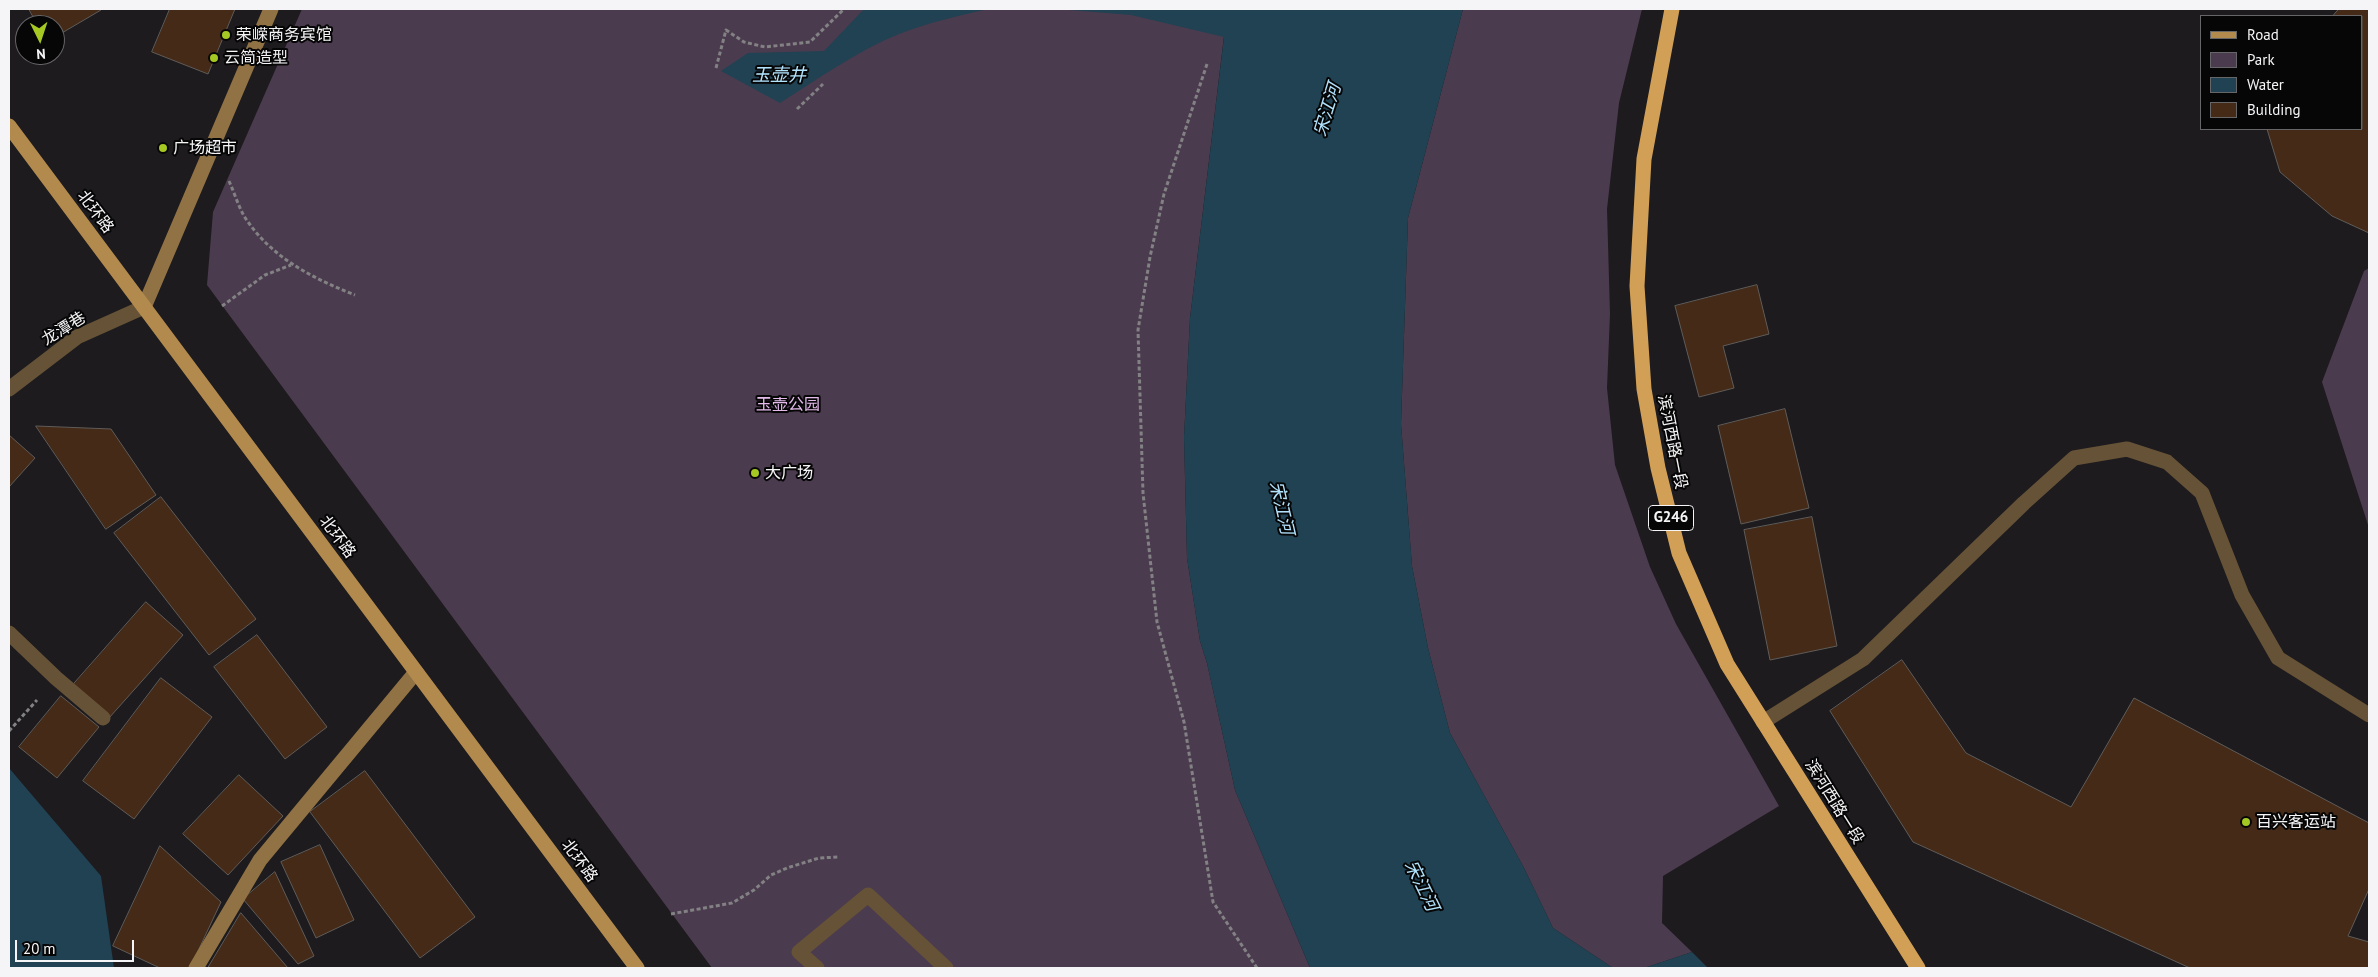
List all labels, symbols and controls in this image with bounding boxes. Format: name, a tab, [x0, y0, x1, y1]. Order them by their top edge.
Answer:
north arrow	[15, 15, 65, 65]
legend	[2200, 15, 2363, 130]
place label: 荣嵘商务宾馆	[236, 25, 332, 45]
text: Road	[2247, 25, 2279, 44]
marker: 荣嵘商务宾馆	[220, 29, 232, 41]
text: N	[36, 45, 46, 63]
place label: 云简造型	[224, 48, 288, 68]
text: Park	[2247, 50, 2275, 69]
marker: 云简造型	[208, 52, 220, 64]
water label: 玉壶井	[752, 65, 806, 87]
text: Water	[2247, 75, 2284, 94]
water label: 宋江河	[1310, 81, 1346, 139]
text: Building	[2247, 100, 2301, 119]
place label: 广场超市	[173, 138, 237, 158]
marker: 广场超市	[157, 142, 169, 154]
street label: 北环路	[73, 187, 117, 237]
street label: 龙潭巷	[39, 308, 89, 350]
street label: 滨河西路一段	[1653, 393, 1691, 491]
park label: 玉壶公园	[756, 395, 820, 415]
place label: 大广场	[765, 463, 813, 483]
marker: 大广场	[749, 467, 761, 479]
water label: 宋江河	[1264, 479, 1298, 537]
road number: G246	[1648, 506, 1694, 530]
street label: 北环路	[315, 512, 359, 562]
street label: 滨河西路一段	[1800, 756, 1868, 848]
place label: 百兴客运站	[2256, 812, 2336, 832]
marker: 百兴客运站	[2240, 816, 2252, 828]
street label: 北环路	[557, 836, 601, 886]
water label: 宋江河	[1399, 857, 1443, 915]
scale bar	[18, 930, 136, 962]
text: 20 m	[23, 939, 56, 958]

